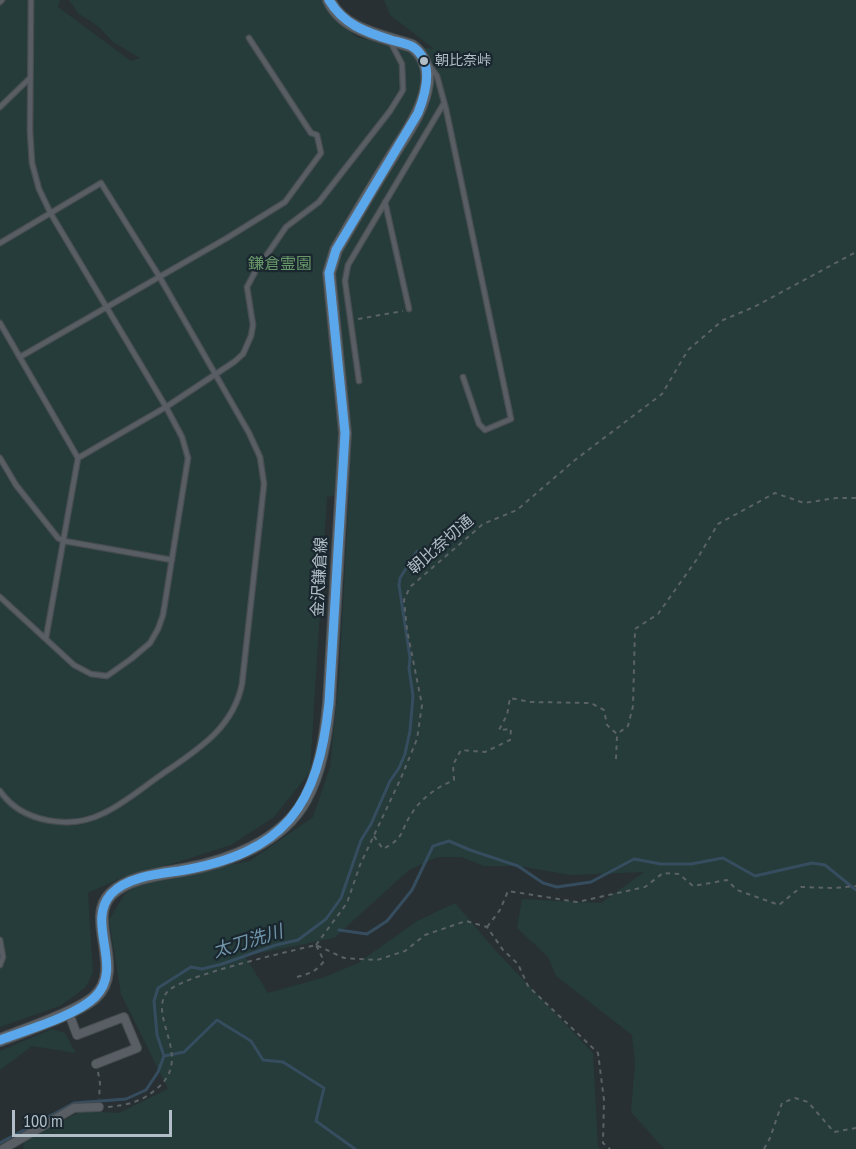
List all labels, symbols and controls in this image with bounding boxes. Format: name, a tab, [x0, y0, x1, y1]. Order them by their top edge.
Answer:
place label: 朝比奈峠	[435, 53, 491, 69]
marker: 朝比奈峠	[418, 55, 430, 67]
park label: 鎌倉霊園	[248, 254, 312, 274]
street label: 朝比奈切通	[405, 512, 477, 578]
street label: 金沢鎌倉線	[308, 537, 332, 617]
water label: 太刀洗川	[210, 921, 286, 963]
scale bar	[15, 1098, 176, 1136]
text: 100 m	[23, 1109, 63, 1132]

